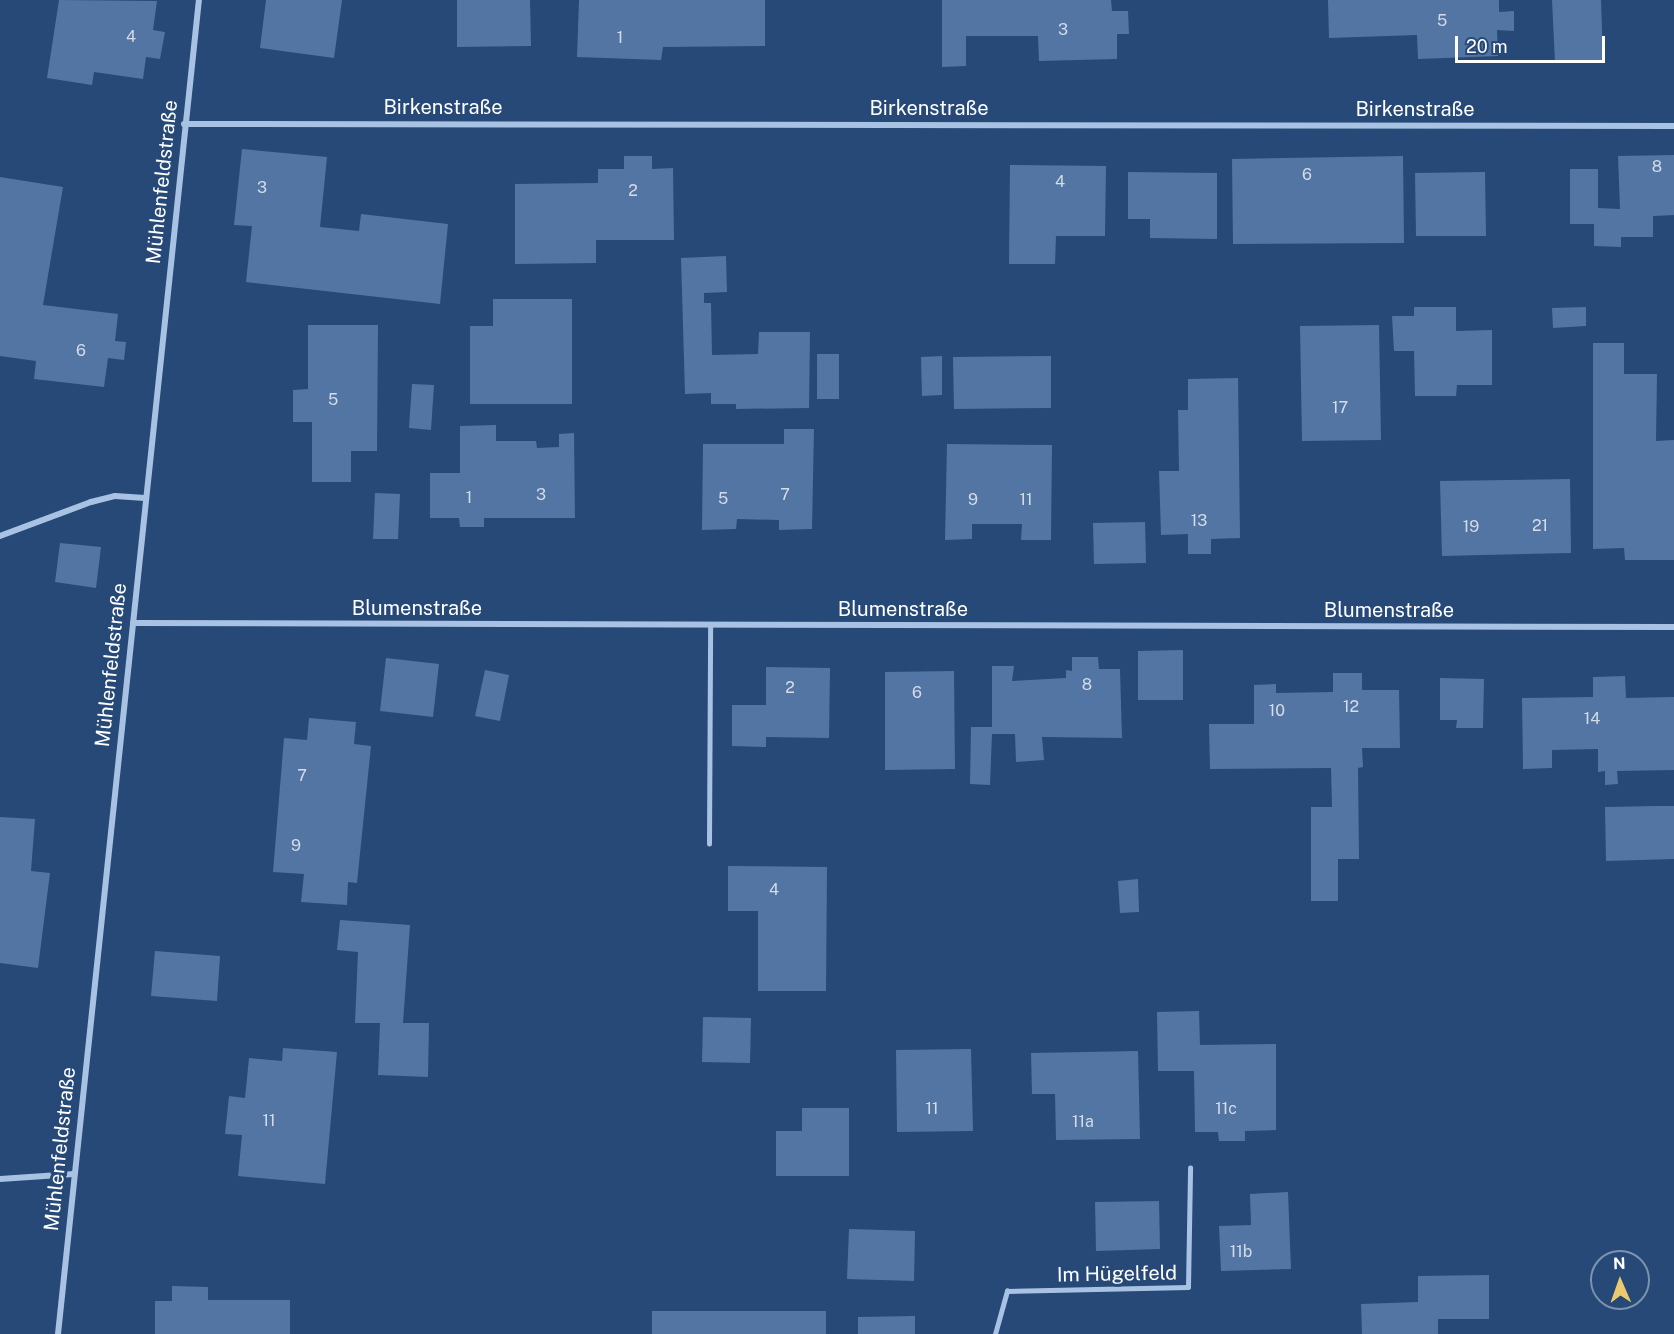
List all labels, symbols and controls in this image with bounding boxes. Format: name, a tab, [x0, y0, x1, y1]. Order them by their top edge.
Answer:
house number: 5	[1437, 11, 1447, 31]
house number: 3	[1058, 20, 1068, 40]
scale bar	[1458, 24, 1608, 62]
house number: 4	[126, 27, 136, 47]
house number: 1	[617, 28, 623, 48]
text: 20 m	[1466, 36, 1508, 57]
street label: Birkenstraße	[383, 95, 503, 119]
street label: Birkenstraße	[869, 96, 989, 120]
street label: Birkenstraße	[1355, 97, 1475, 121]
street label: Mühlenfeldstraße	[141, 99, 183, 265]
house number: 8	[1652, 157, 1662, 177]
house number: 6	[1302, 165, 1312, 185]
house number: 4	[1055, 172, 1065, 192]
house number: 3	[257, 178, 267, 198]
house number: 2	[628, 181, 638, 201]
house number: 6	[76, 341, 86, 361]
house number: 5	[328, 390, 338, 410]
house number: 17	[1332, 398, 1348, 418]
house number: 3	[536, 485, 546, 505]
house number: 7	[780, 485, 790, 505]
house number: 1	[466, 488, 472, 508]
house number: 5	[718, 489, 728, 509]
house number: 9	[968, 490, 978, 510]
house number: 11	[1019, 490, 1033, 510]
house number: 13	[1191, 511, 1207, 531]
house number: 21	[1532, 516, 1548, 536]
house number: 19	[1463, 517, 1479, 537]
street label: Mühlenfeldstraße	[90, 582, 132, 748]
street label: Blumenstraße	[352, 596, 482, 620]
street label: Blumenstraße	[838, 597, 968, 621]
street label: Blumenstraße	[1324, 598, 1454, 622]
house number: 8	[1082, 675, 1092, 695]
house number: 2	[785, 678, 795, 698]
house number: 6	[912, 683, 922, 703]
house number: 12	[1343, 697, 1359, 717]
house number: 10	[1269, 701, 1285, 721]
house number: 14	[1584, 709, 1600, 729]
house number: 7	[297, 766, 307, 786]
house number: 9	[291, 836, 301, 856]
house number: 4	[769, 880, 779, 900]
street label: Mühlenfeldstraße	[39, 1066, 81, 1232]
house number: 11	[925, 1099, 939, 1119]
house number: 11c	[1215, 1099, 1237, 1119]
house number: 11	[262, 1111, 276, 1131]
house number: 11a	[1072, 1112, 1094, 1132]
house number: 11b	[1230, 1242, 1252, 1262]
north arrow	[1590, 1250, 1650, 1310]
text: N	[1613, 1254, 1626, 1273]
street label: Im Hügelfeld	[1057, 1261, 1177, 1287]

